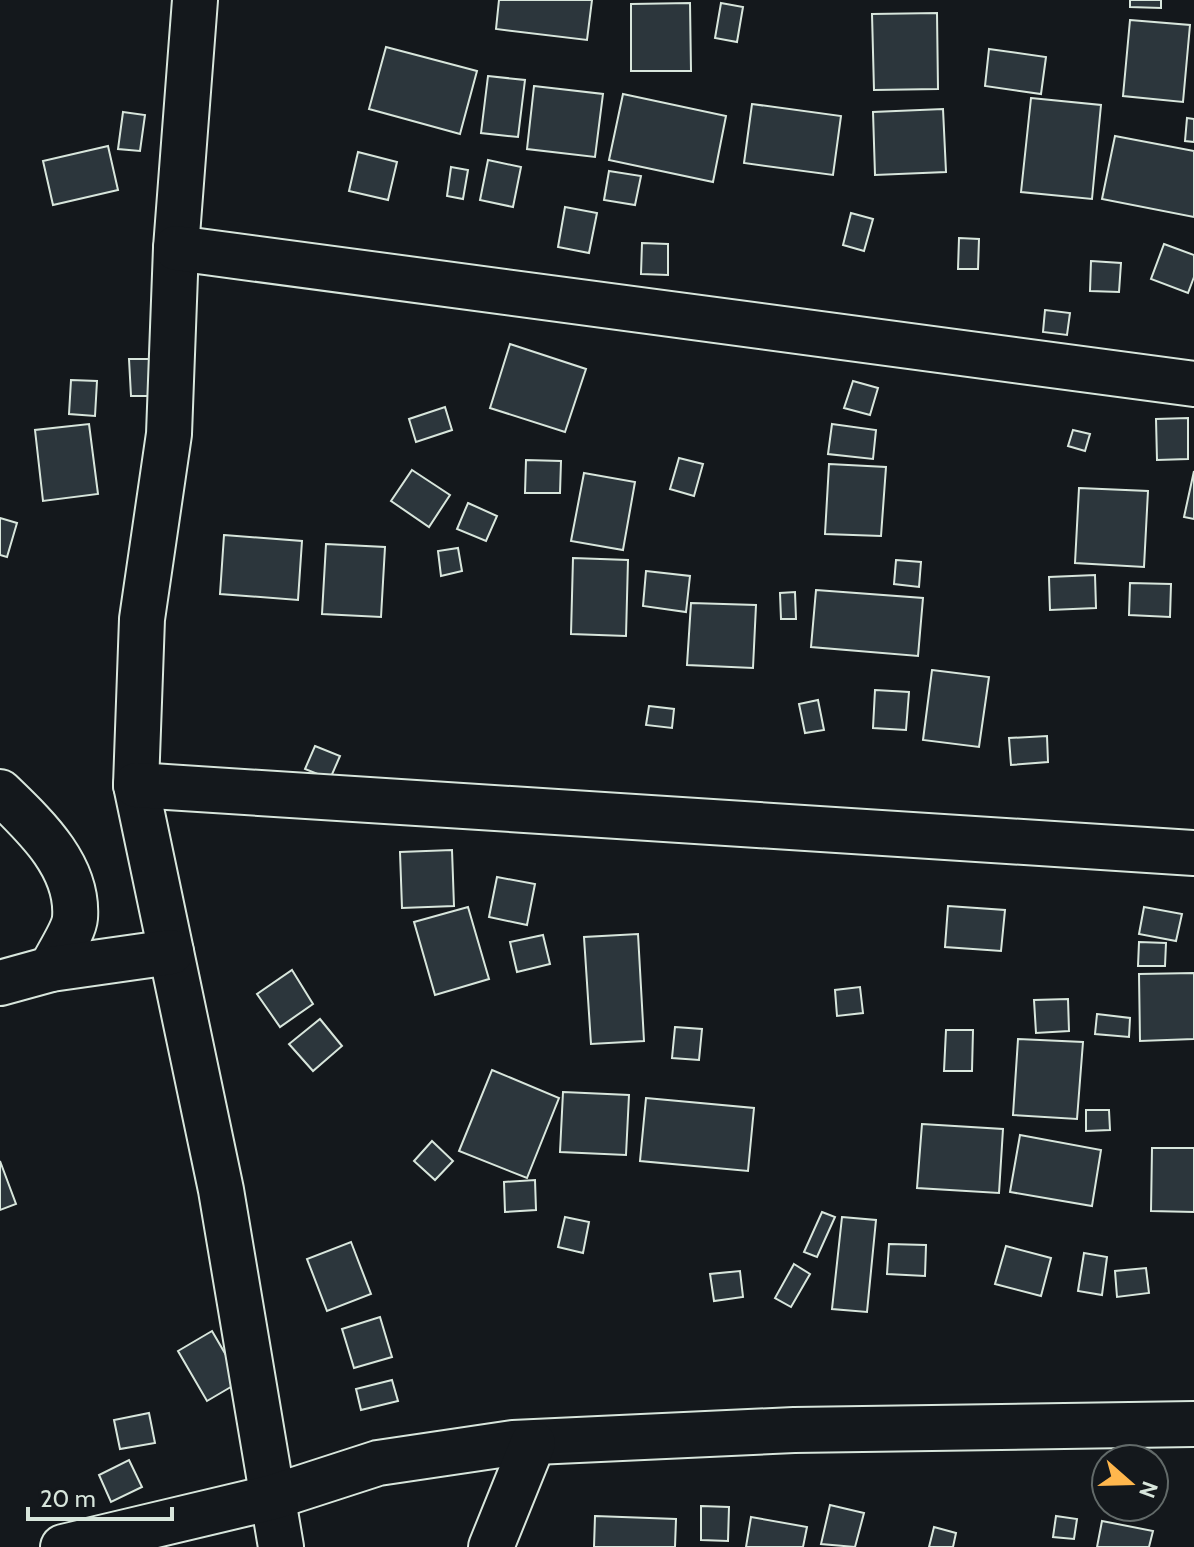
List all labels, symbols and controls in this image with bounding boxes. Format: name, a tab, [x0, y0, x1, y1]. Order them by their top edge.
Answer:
north arrow	[1090, 1443, 1170, 1523]
scale bar	[28, 1471, 172, 1521]
text: N	[1133, 1478, 1164, 1502]
text: 20 m	[40, 1484, 96, 1513]

